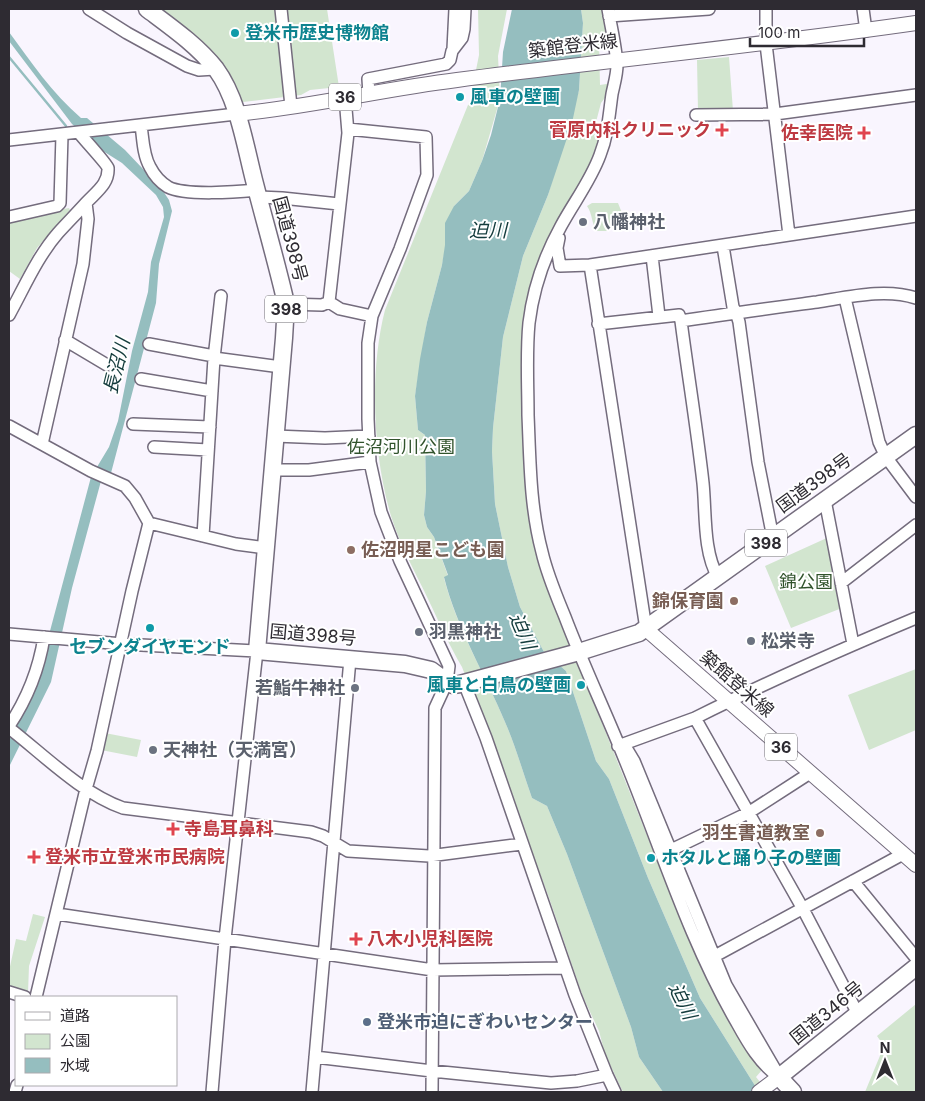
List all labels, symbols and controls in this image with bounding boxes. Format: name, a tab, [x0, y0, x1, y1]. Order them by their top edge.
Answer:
scale bar	[750, 15, 864, 47]
place label: 登米市歴史博物館	[245, 22, 389, 43]
text: 100 m	[758, 23, 800, 42]
marker: 登米市歴史博物館	[229, 27, 241, 39]
street label: 築館登米線	[527, 30, 619, 61]
road number: 36	[329, 84, 361, 110]
place label: 風車の壁画	[470, 86, 560, 107]
marker: 風車の壁画	[454, 91, 466, 103]
place label: 菅原内科クリニック	[549, 119, 711, 140]
place label: 佐幸医院	[781, 122, 853, 143]
marker: 菅原内科クリニック	[715, 123, 729, 137]
marker: 佐幸医院	[857, 126, 871, 140]
street label: 国道398号	[269, 194, 312, 284]
place label: 八幡神社	[593, 211, 665, 232]
marker: 八幡神社	[577, 216, 589, 228]
water label: 迫川	[469, 219, 509, 242]
road number: 398	[265, 296, 307, 322]
water label: 長沼川	[98, 334, 135, 397]
park label: 佐沼河川公園	[347, 436, 455, 457]
street label: 国道398号	[772, 448, 855, 517]
road number: 398	[745, 530, 787, 556]
place label: 佐沼明星こども園	[361, 539, 505, 560]
marker: 佐沼明星こども園	[345, 544, 357, 556]
park label: 錦公園	[779, 571, 833, 592]
place label: 錦保育園	[652, 590, 724, 611]
marker: 錦保育園	[728, 595, 740, 607]
water label: 迫川	[505, 609, 541, 655]
street label: 国道398号	[269, 620, 358, 649]
place label: 羽黒神社	[429, 621, 501, 642]
marker: セブンダイヤモンド	[144, 622, 156, 634]
marker: 羽黒神社	[413, 626, 425, 638]
place label: 松栄寺	[761, 630, 815, 651]
marker: 松栄寺	[745, 635, 757, 647]
place label: セブンダイヤモンド	[69, 636, 231, 657]
street label: 築館登米線	[696, 646, 778, 721]
place label: 風車と白鳥の壁画	[427, 674, 571, 695]
place label: 若鮨牛神社	[255, 677, 345, 698]
marker: 風車と白鳥の壁画	[575, 679, 587, 691]
marker: 若鮨牛神社	[349, 682, 361, 694]
road number: 36	[765, 734, 797, 760]
place label: 天神社（天満宮）	[163, 739, 307, 760]
marker: 天神社（天満宮）	[147, 744, 159, 756]
place label: 寺島耳鼻科	[184, 818, 274, 839]
marker: 寺島耳鼻科	[166, 822, 180, 836]
place label: 羽生書道教室	[702, 822, 810, 843]
marker: 羽生書道教室	[814, 827, 826, 839]
place label: 登米市立登米市民病院	[45, 846, 225, 867]
place label: ホタルと踊り子の壁画	[661, 847, 841, 868]
marker: 登米市立登米市民病院	[27, 850, 41, 864]
marker: ホタルと踊り子の壁画	[645, 852, 657, 864]
place label: 八木小児科医院	[367, 928, 493, 949]
marker: 八木小児科医院	[349, 932, 363, 946]
street label: 国道346号	[786, 977, 867, 1048]
water label: 迫川	[664, 979, 702, 1025]
legend	[15, 996, 178, 1086]
text: 道路	[60, 1006, 90, 1025]
place label: 登米市迫にぎわいセンター	[377, 1011, 593, 1032]
marker: 登米市迫にぎわいセンター	[361, 1016, 373, 1028]
text: 公園	[60, 1031, 90, 1050]
north arrow	[860, 1036, 910, 1086]
text: N	[880, 1039, 890, 1056]
text: 水域	[60, 1056, 90, 1075]

